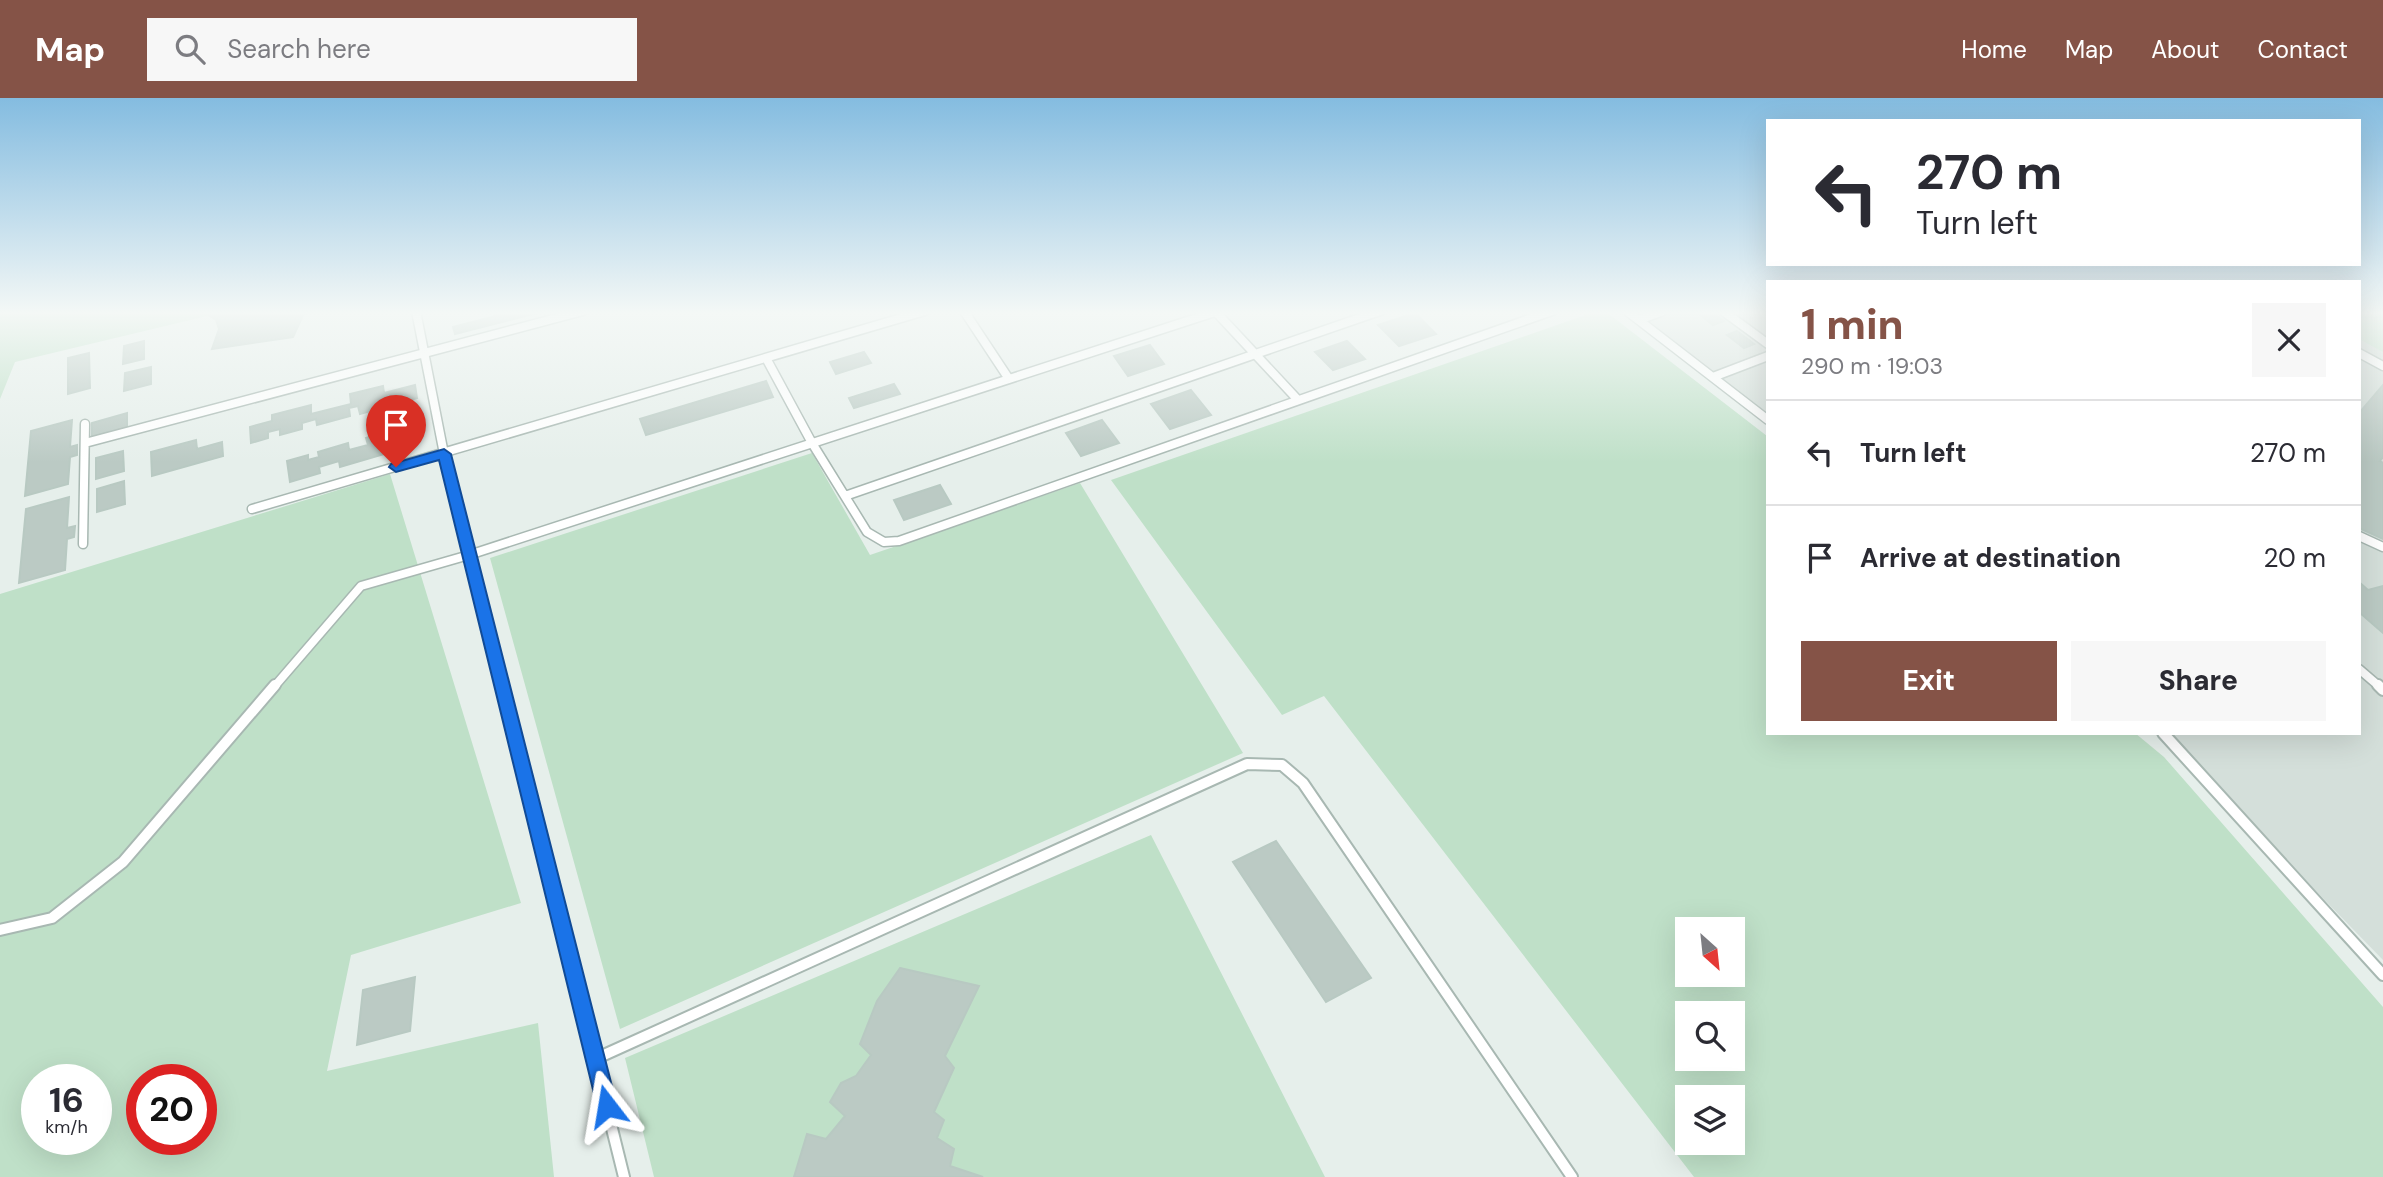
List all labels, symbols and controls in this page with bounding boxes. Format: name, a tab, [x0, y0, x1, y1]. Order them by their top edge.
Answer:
search box	[147, 18, 637, 81]
text: Map	[35, 28, 105, 71]
icon: search	[171, 30, 209, 68]
text: Search here	[227, 32, 371, 66]
text: Home	[1961, 34, 2027, 65]
text: Map	[2065, 34, 2113, 65]
text: About	[2151, 34, 2220, 65]
text: Contact	[2258, 34, 2348, 65]
text: 270 m	[1916, 140, 2062, 204]
icon: left	[1801, 147, 1892, 238]
text: Turn left	[1916, 202, 2038, 244]
text: 1 min	[1801, 297, 1904, 352]
button: close	[2252, 303, 2326, 377]
text: 290 m · 19:03	[1801, 351, 1943, 381]
pin	[366, 395, 426, 467]
icon: arrive	[377, 406, 415, 444]
icon: left	[1801, 434, 1839, 472]
text: Turn left	[1860, 436, 1967, 470]
text: 270 m	[2250, 436, 2326, 470]
icon: arrive	[1801, 539, 1839, 577]
text: Arrive at destination	[1860, 541, 2121, 575]
text: 20 m	[2263, 541, 2326, 575]
button: Exit	[1801, 641, 2057, 721]
button: Share	[2071, 641, 2326, 721]
north arrow	[1675, 917, 1745, 987]
map controls	[1675, 917, 1745, 1155]
button: search	[1675, 1001, 1745, 1071]
speed limit sign: 20	[126, 1064, 217, 1155]
position arrow	[570, 1069, 644, 1143]
text: 16	[49, 1077, 84, 1123]
button: layers	[1675, 1085, 1745, 1155]
text: km/h	[45, 1115, 88, 1139]

